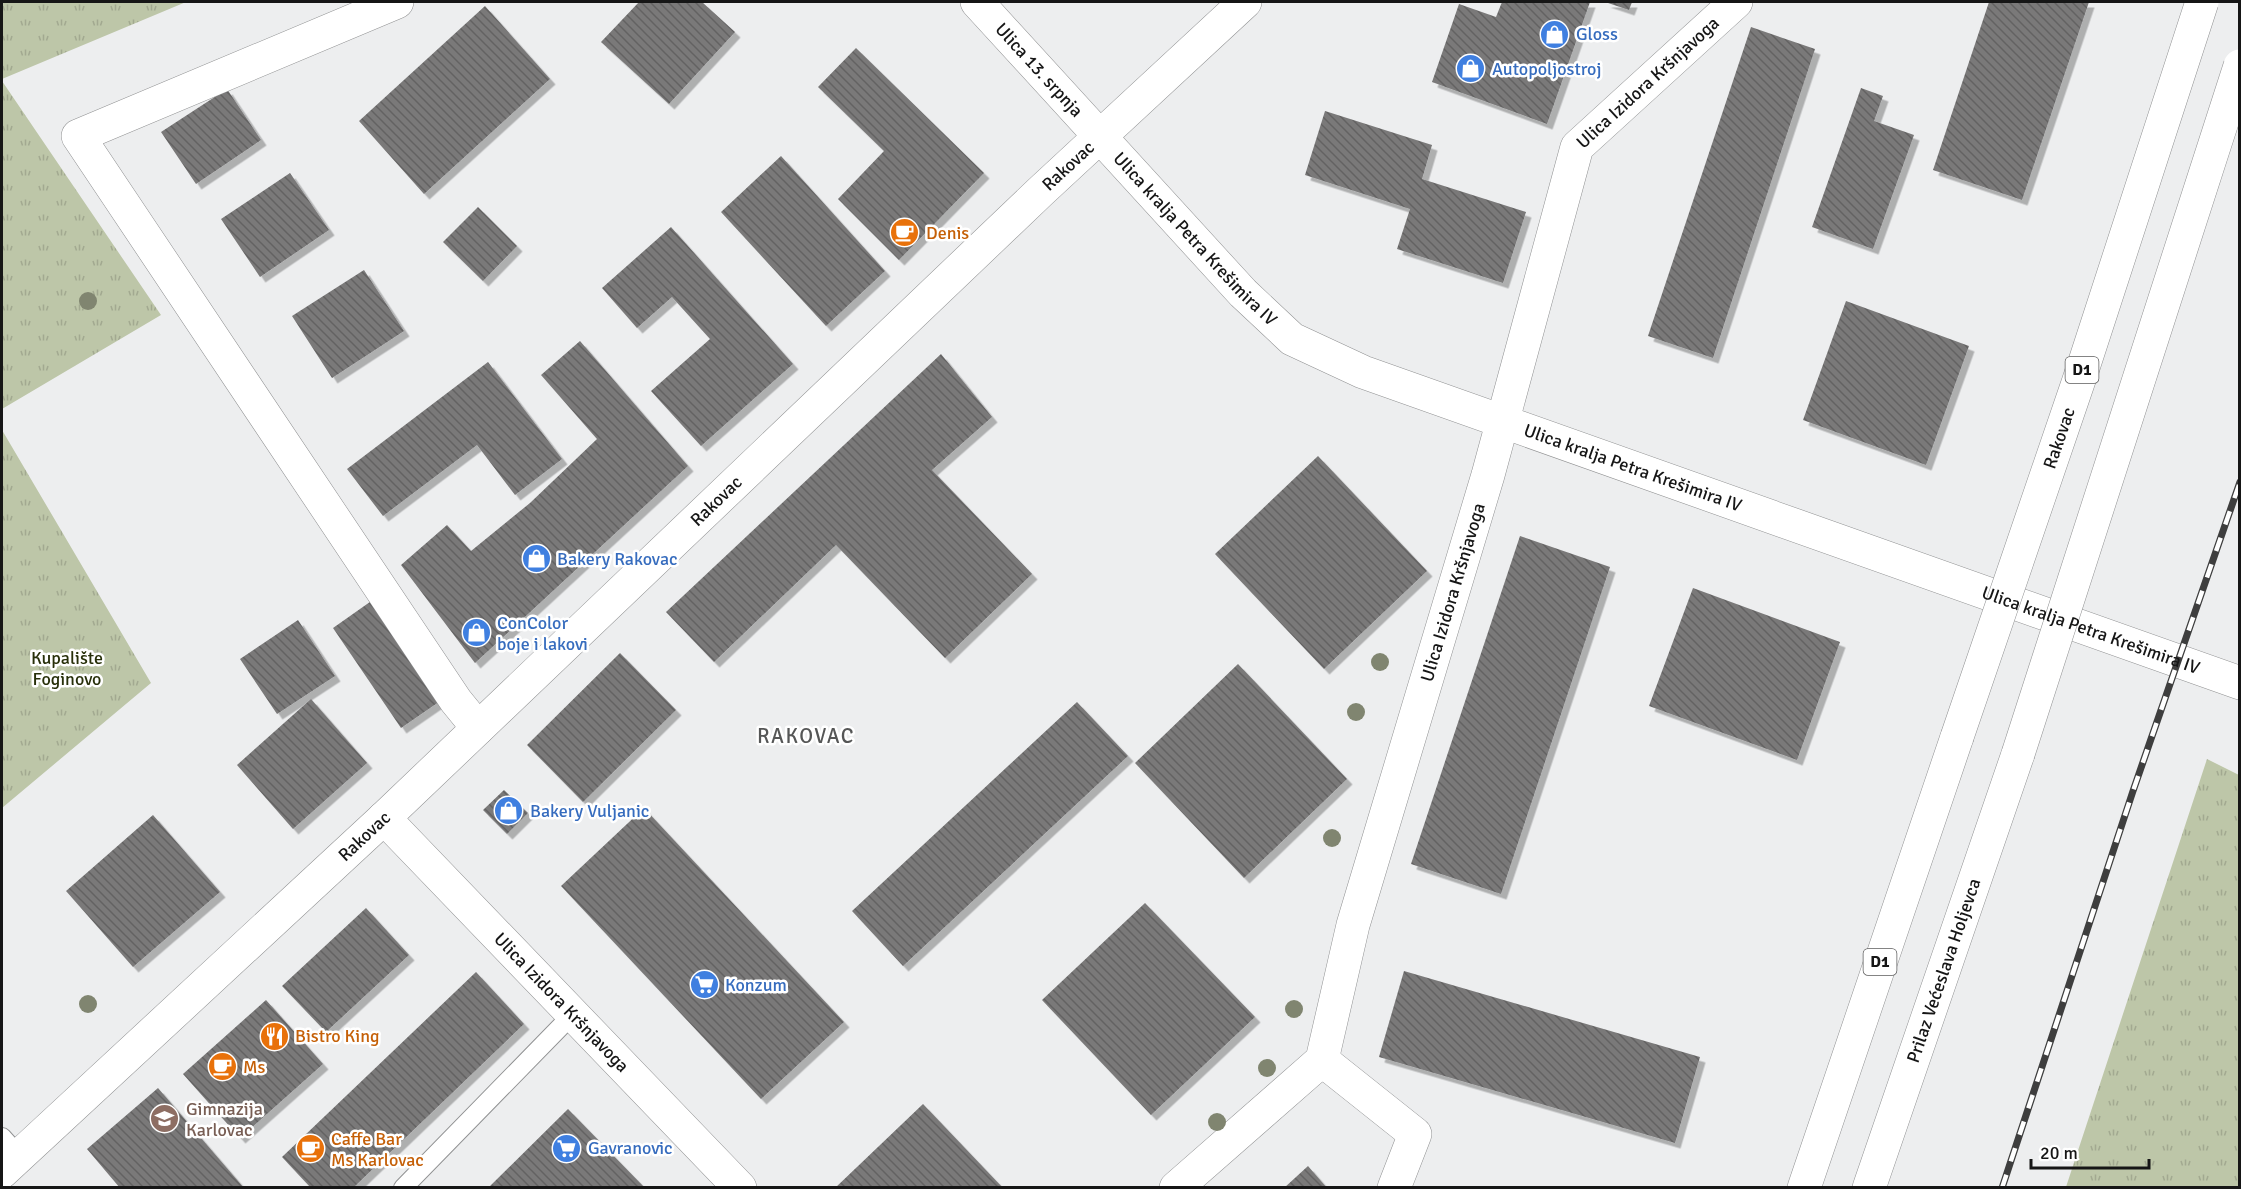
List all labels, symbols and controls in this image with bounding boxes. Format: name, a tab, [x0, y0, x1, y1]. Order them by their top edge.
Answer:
street label: Ulica Izidora Kršnjavoga	[1572, 12, 1724, 153]
street label: Ulica 13. srpnja	[990, 18, 1088, 122]
shop icon: Gloss	[1539, 18, 1571, 50]
place label: Gloss	[1576, 23, 1618, 45]
shop icon: Autopoljostroj	[1455, 53, 1487, 85]
place label: Autopoljostroj	[1492, 58, 1601, 80]
street label: Rakovac	[1037, 136, 1099, 195]
street label: Ulica kralja Petra Krešimira IV	[1109, 147, 1282, 331]
cafe icon: Denis	[889, 217, 921, 249]
place label: Denis	[926, 222, 969, 244]
road number: D1	[2066, 357, 2098, 383]
street label: Rakovac	[2039, 404, 2080, 472]
street label: Ulica kralja Petra Krešimira IV	[1521, 419, 1745, 517]
street label: Rakovac	[686, 471, 747, 531]
street label: Ulica Izidora Kršnjavoga	[1416, 500, 1490, 684]
shop icon: Bakery Rakovac	[520, 543, 552, 575]
place label: Bakery Rakovac	[557, 548, 678, 570]
street label: Ulica kralja Petra Krešimira IV	[1979, 581, 2203, 679]
place label: ConColor boje i lakovi	[497, 612, 588, 655]
shop icon: ConColor boje i lakovi	[460, 617, 492, 649]
park label: Kupalište Foginovo	[31, 647, 103, 690]
district label: RAKOVAC	[757, 723, 855, 749]
shop icon: Bakery Vuljanic	[493, 795, 525, 827]
place label: Bakery Vuljanic	[530, 800, 649, 822]
street label: Rakovac	[334, 807, 395, 866]
street label: Prilaz Većeslava Holjevca	[1902, 875, 1986, 1066]
street label: Ulica Izidora Kršnjavoga	[489, 928, 634, 1077]
road number: D1	[1864, 949, 1896, 975]
supermarket icon: Konzum	[688, 969, 720, 1001]
place label: Konzum	[725, 974, 787, 996]
restaurant icon: Bistro King	[258, 1020, 290, 1052]
place label: Bistro King	[295, 1025, 379, 1047]
cafe icon: Ms	[206, 1051, 238, 1083]
place label: Ms	[243, 1056, 266, 1078]
place label: Gimnazija Karlovac	[186, 1098, 263, 1141]
school or university icon: Gimnazija Karlovac	[149, 1103, 181, 1135]
place label: Caffe Bar Ms Karlovac	[331, 1128, 424, 1171]
supermarket icon: Gavranovic	[551, 1132, 583, 1164]
scale bar	[2031, 1132, 2150, 1170]
cafe icon: Caffe Bar Ms Karlovac	[294, 1133, 326, 1165]
place label: Gavranovic	[588, 1137, 673, 1159]
text: 20 m	[2040, 1142, 2078, 1164]

